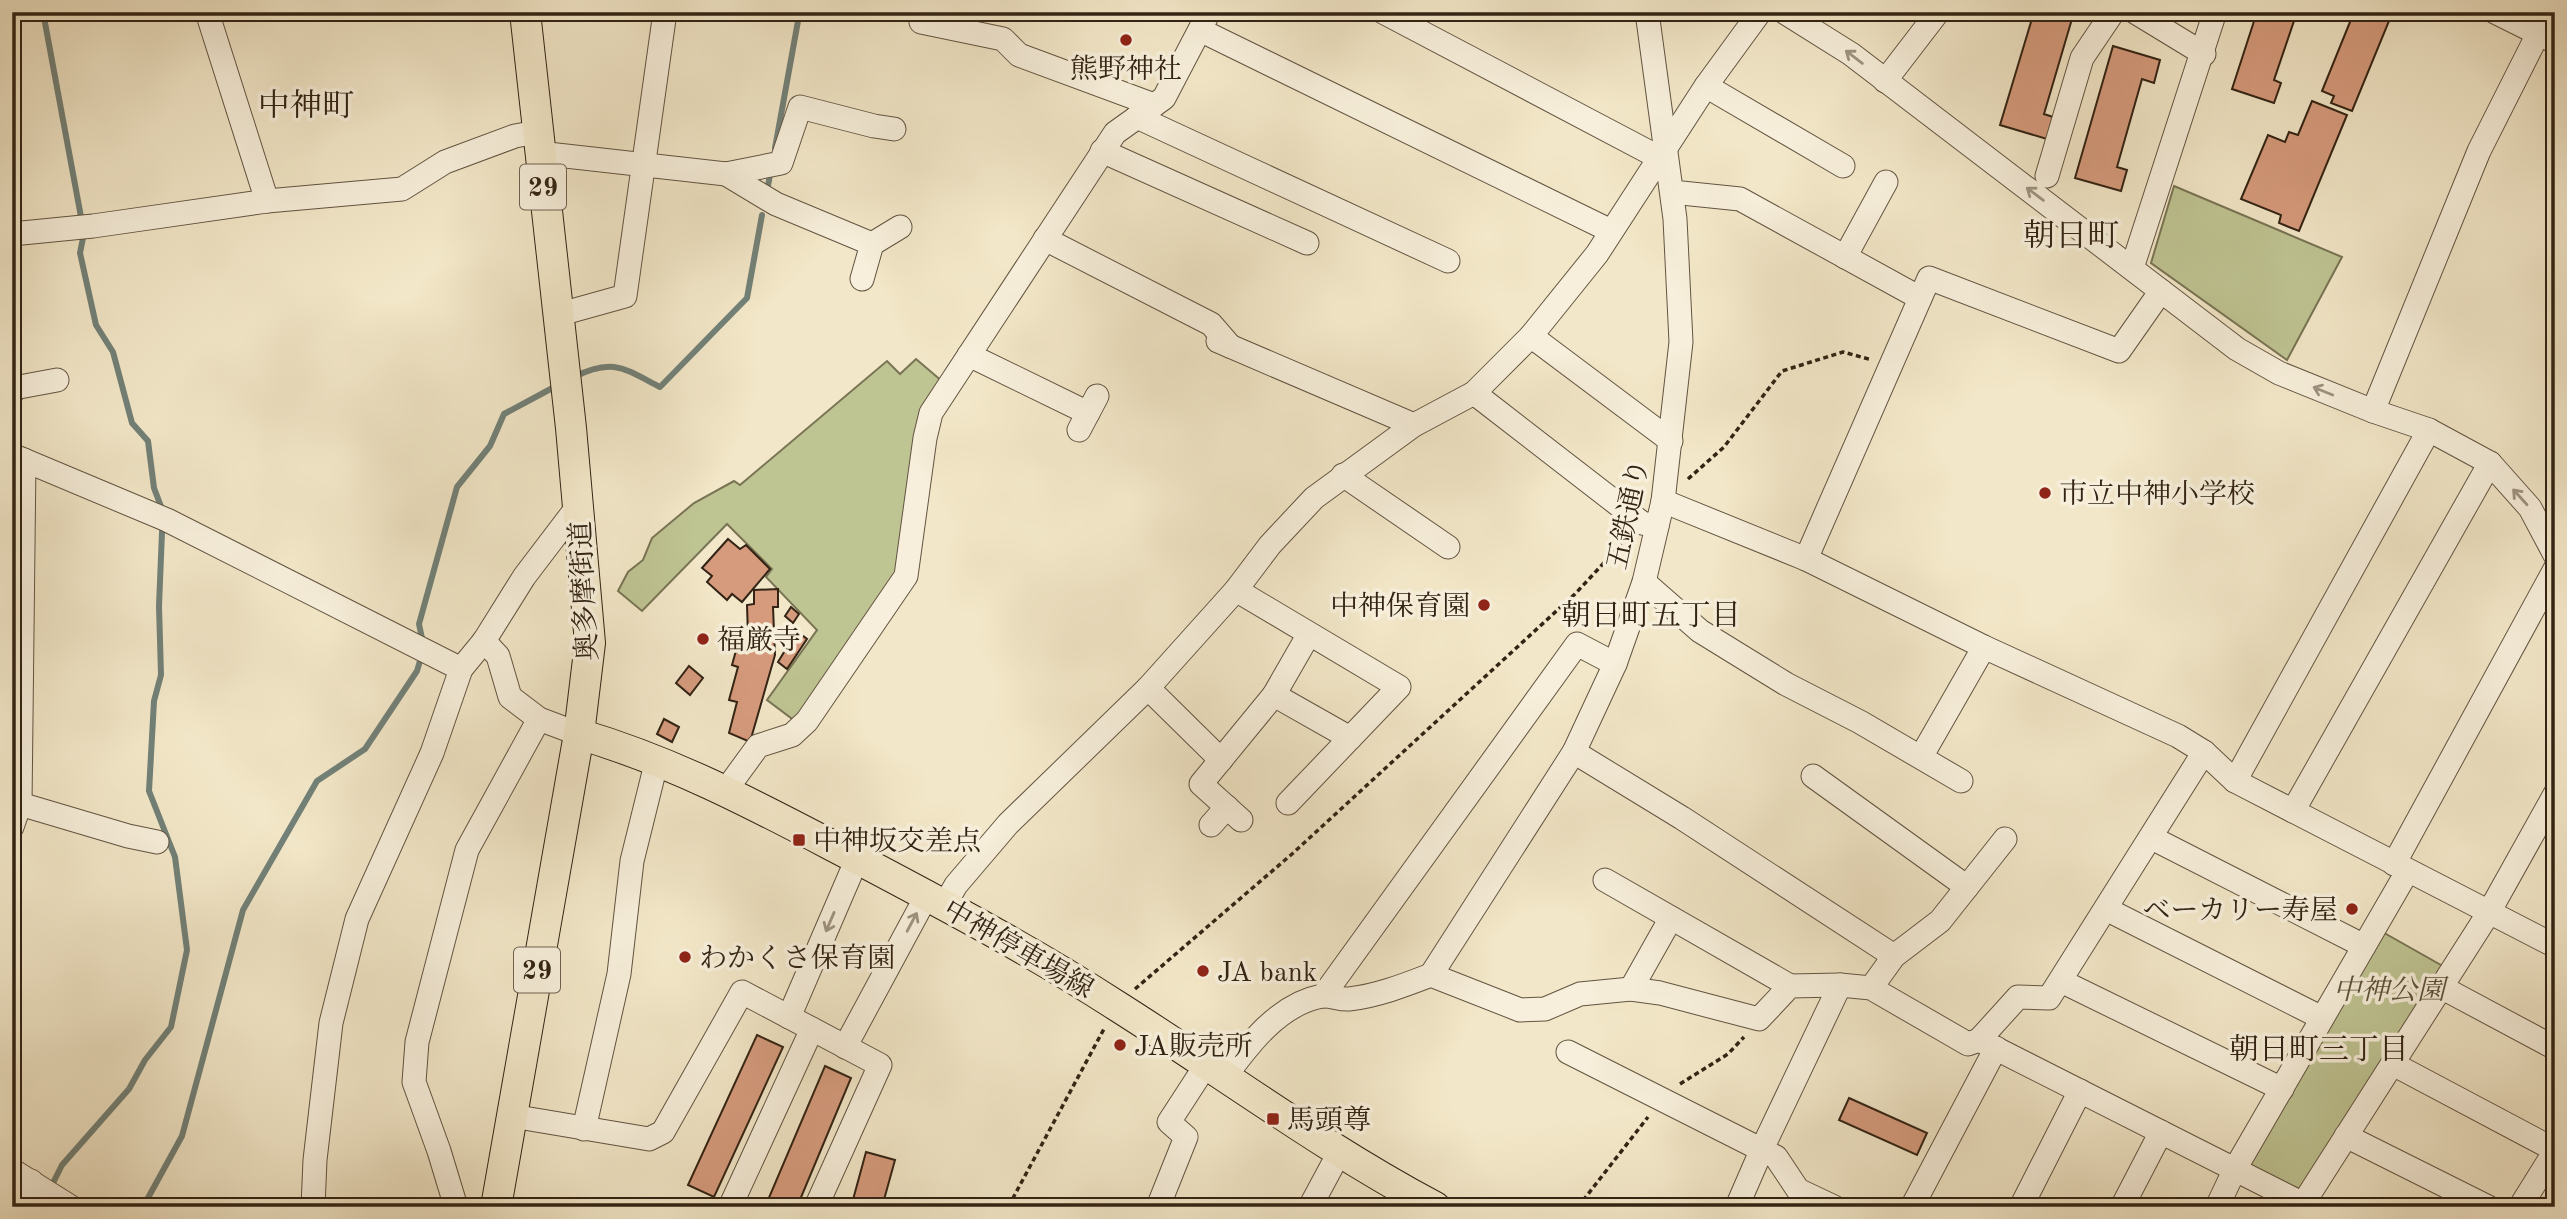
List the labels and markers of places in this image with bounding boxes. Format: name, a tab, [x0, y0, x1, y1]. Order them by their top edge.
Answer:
marker: 熊野神社	[1118, 32, 1134, 48]
place label: 熊野神社	[1070, 54, 1182, 85]
place label: 市立中神小学校	[2059, 479, 2255, 510]
marker: 市立中神小学校	[2037, 485, 2053, 501]
place label: 中神保育園	[1330, 591, 1470, 622]
marker: 中神保育園	[1476, 597, 1492, 613]
place label: 福厳寺	[717, 625, 801, 656]
marker: 福厳寺	[695, 631, 711, 647]
place label: 中神坂交差点	[813, 826, 981, 857]
marker: 中神坂交差点	[791, 832, 807, 848]
place label: ベーカリー寿屋	[2143, 895, 2338, 926]
marker: ベーカリー寿屋	[2344, 901, 2360, 917]
place label: わかくさ保育園	[699, 943, 895, 974]
marker: わかくさ保育園	[677, 949, 693, 965]
place label: JA bank	[1217, 960, 1317, 988]
marker: JA bank	[1195, 963, 1211, 979]
place label: JA販売所	[1134, 1031, 1253, 1062]
marker: JA販売所	[1112, 1037, 1128, 1053]
place label: 馬頭尊	[1287, 1105, 1371, 1136]
marker: 馬頭尊	[1265, 1111, 1281, 1127]

